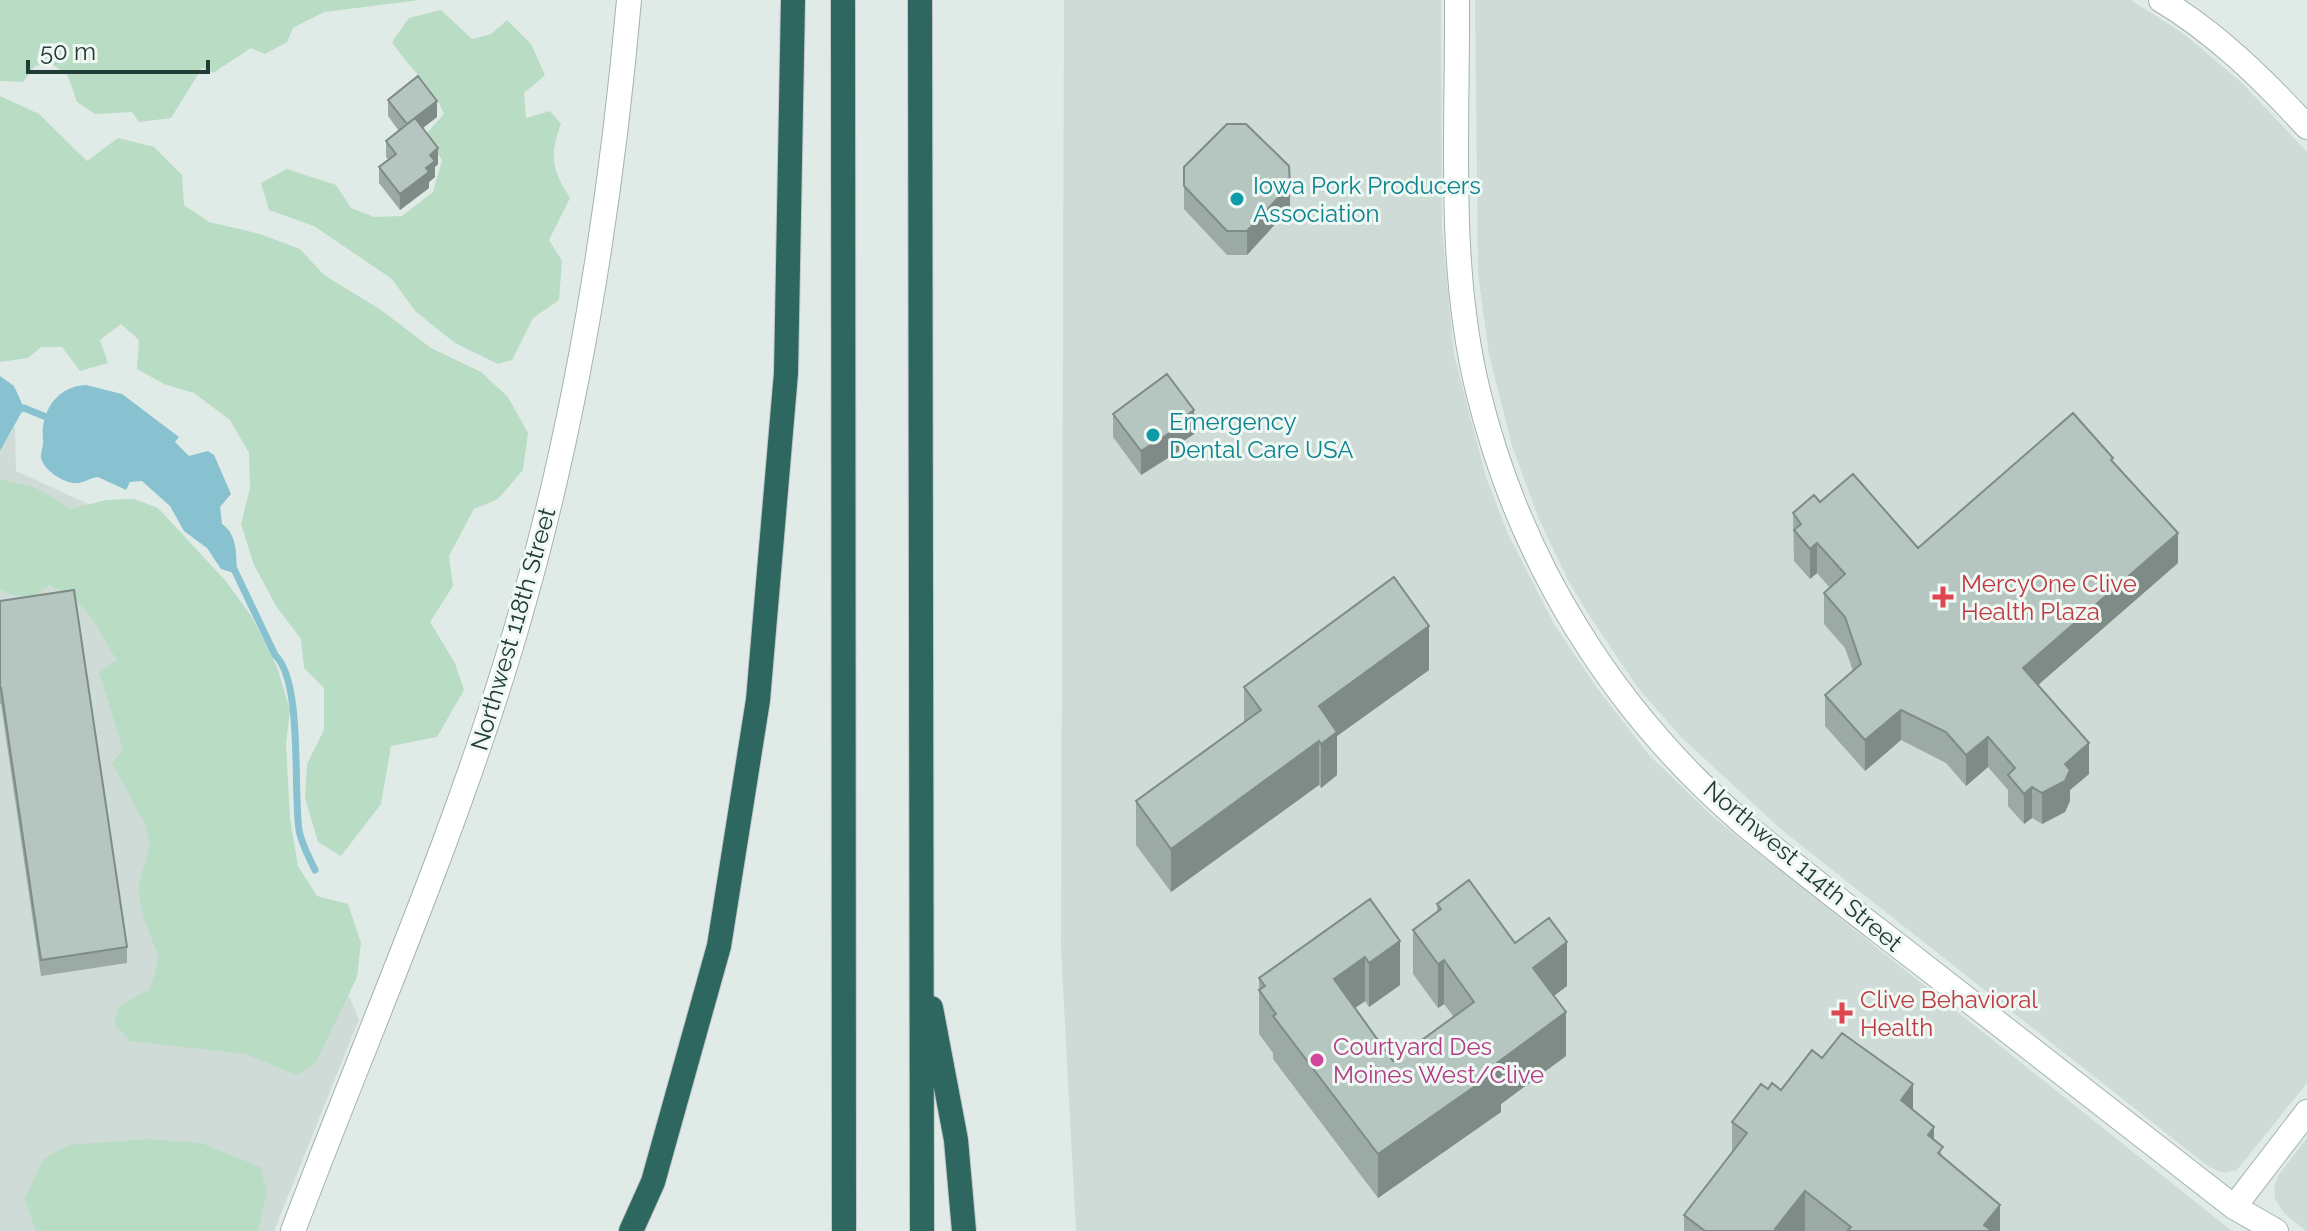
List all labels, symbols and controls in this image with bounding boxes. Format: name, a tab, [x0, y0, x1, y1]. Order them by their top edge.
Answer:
scale bar	[28, 24, 208, 74]
text: 50 m	[40, 37, 96, 66]
place label: Iowa Pork Producers Association	[1253, 171, 1481, 228]
marker: Iowa Pork Producers Association	[1228, 190, 1246, 208]
place label: Emergency Dental Care USA	[1169, 407, 1354, 464]
marker: Emergency Dental Care USA	[1144, 426, 1162, 444]
street label: Northwest 118th Street	[464, 504, 562, 754]
place label: MercyOne Clive Health Plaza	[1961, 569, 2137, 626]
marker: MercyOne Clive Health Plaza	[1932, 586, 1954, 608]
street label: Northwest 114th Street	[1698, 775, 1908, 957]
place label: Clive Behavioral Health	[1860, 985, 2038, 1042]
marker: Clive Behavioral Health	[1831, 1002, 1853, 1024]
place label: Courtyard Des Moines West/Clive	[1333, 1032, 1544, 1089]
marker: Courtyard Des Moines West/Clive	[1308, 1051, 1326, 1069]

